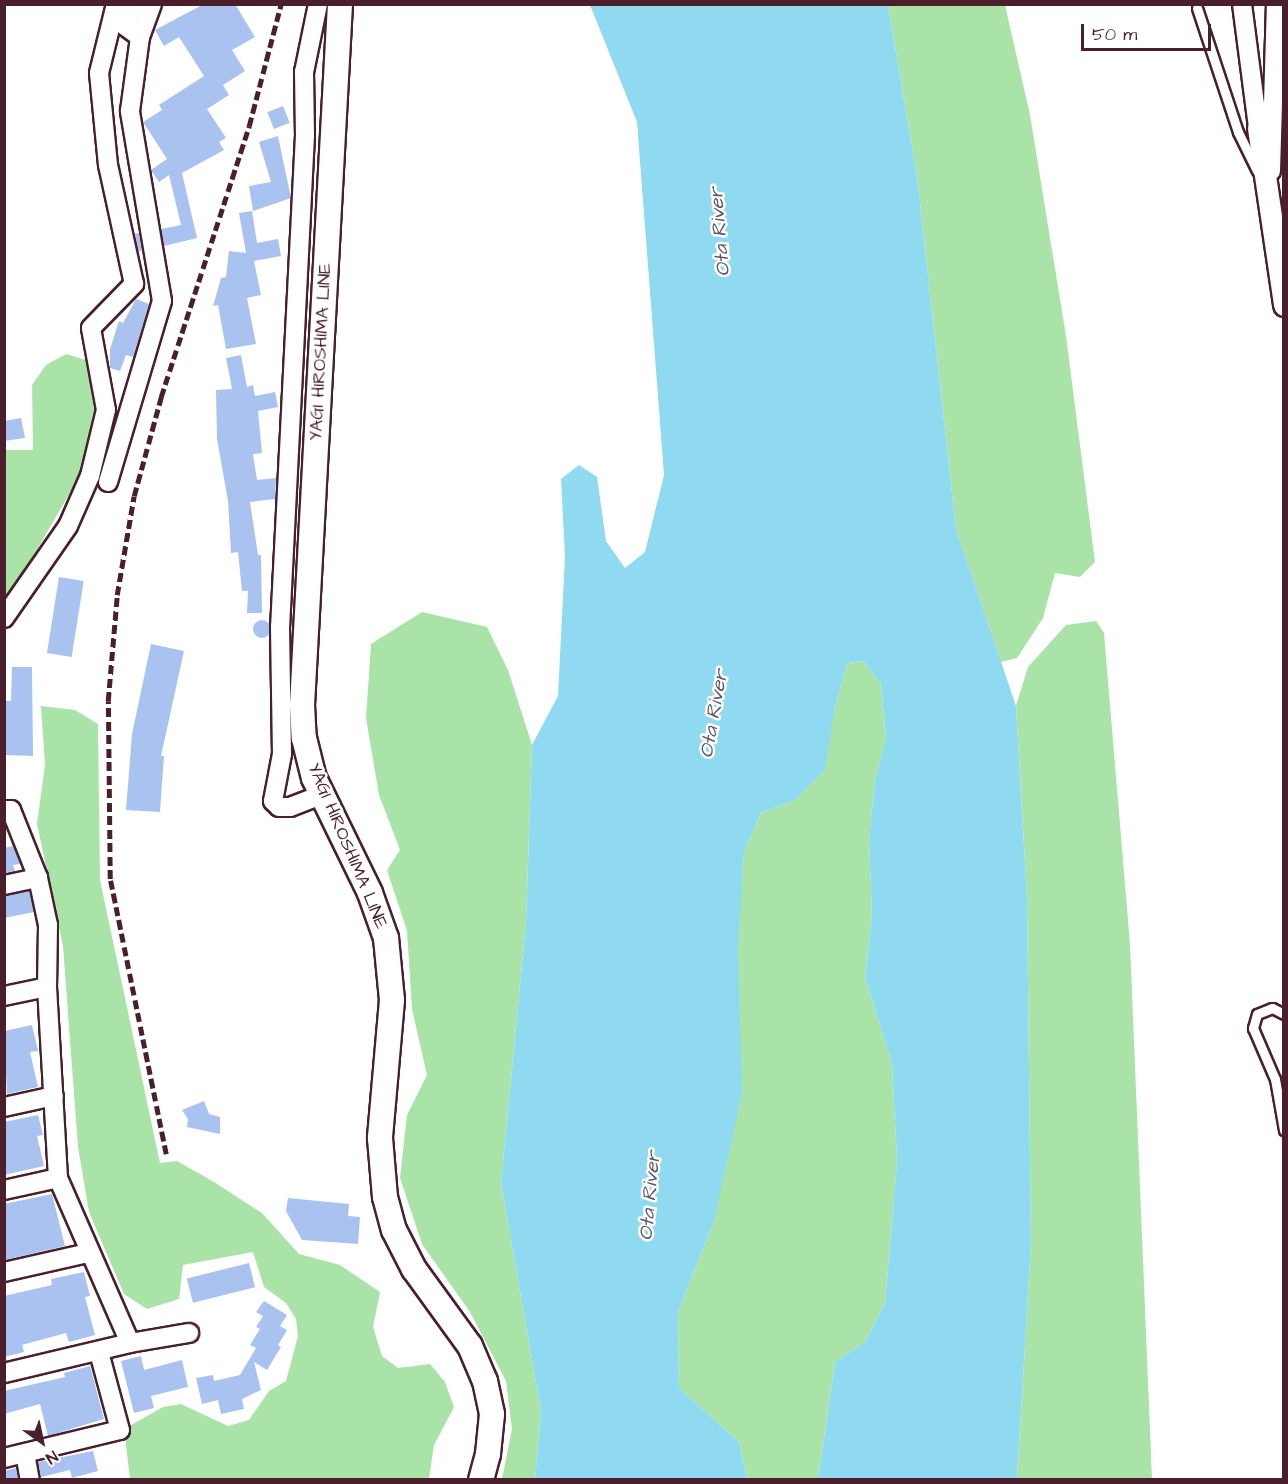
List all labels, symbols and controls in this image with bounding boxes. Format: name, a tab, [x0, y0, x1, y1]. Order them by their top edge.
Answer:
scale bar	[1084, 12, 1214, 50]
text: 50 m	[1092, 22, 1137, 47]
water label: Ota River	[704, 187, 736, 277]
street label: YAGI HIROSHIMA LINE	[306, 263, 336, 441]
water label: Ota River	[694, 668, 734, 760]
street label: YAGI HIROSHIMA LINE	[302, 760, 392, 932]
water label: Ota River	[634, 1151, 666, 1241]
north arrow	[12, 1412, 72, 1472]
text: N	[42, 1445, 62, 1469]

